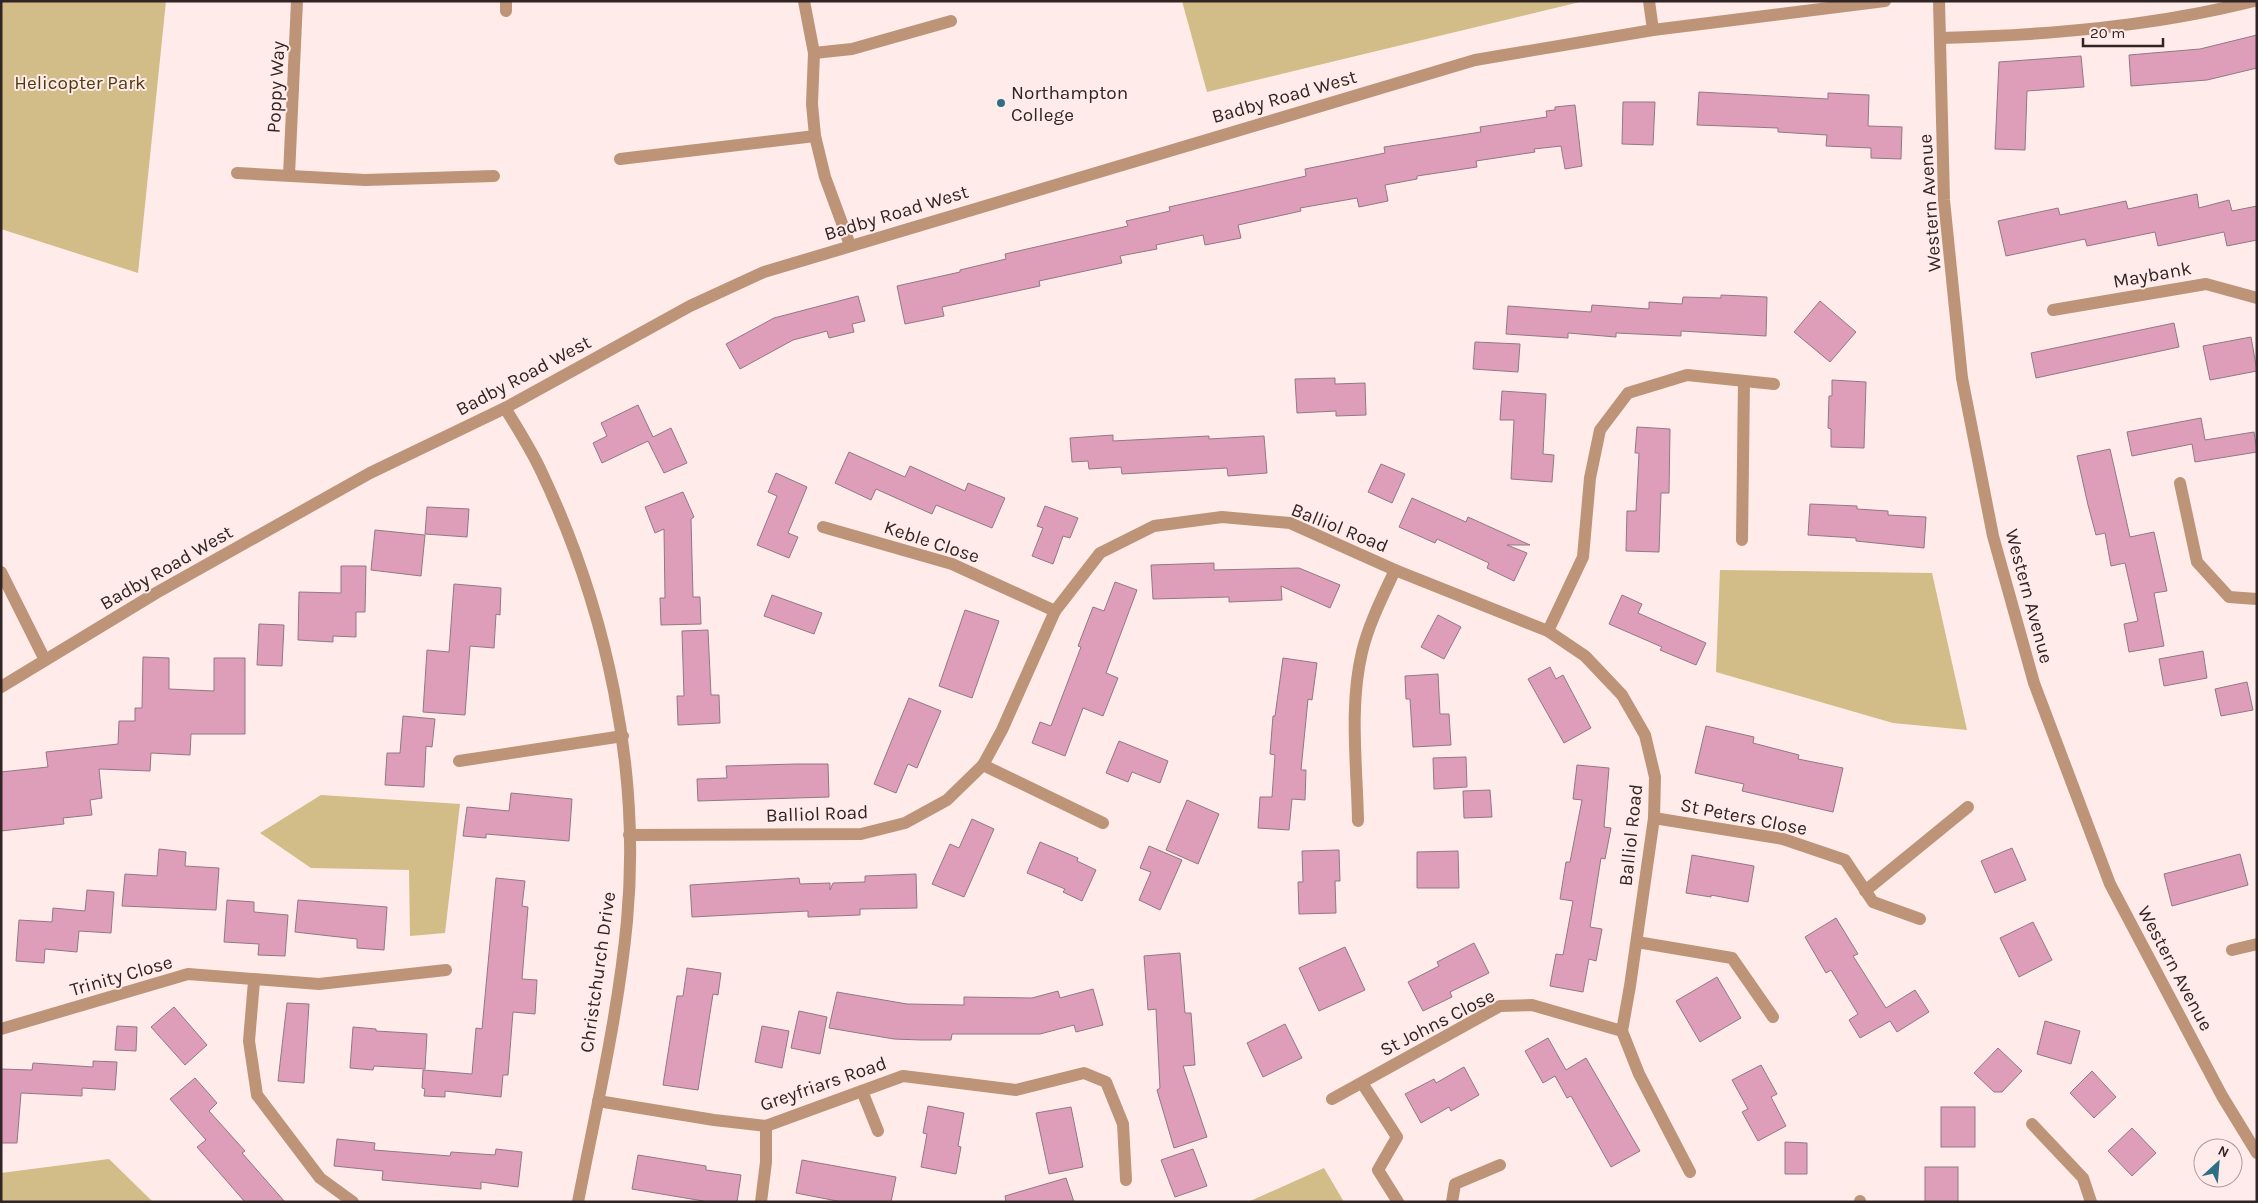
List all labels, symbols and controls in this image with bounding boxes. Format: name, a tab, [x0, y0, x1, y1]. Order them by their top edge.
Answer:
scale bar	[2083, 15, 2163, 47]
text: 20 m	[2090, 24, 2125, 42]
street label: Poppy Way	[263, 40, 289, 134]
street label: Badby Road West	[1209, 66, 1359, 128]
park label: Helicopter Park	[14, 72, 146, 94]
place label: Northampton College	[1011, 82, 1128, 126]
marker: Northampton College	[995, 97, 1007, 109]
street label: Western Avenue	[1914, 133, 1946, 273]
street label: Badby Road West	[822, 181, 971, 245]
street label: Maybank	[2111, 257, 2193, 293]
street label: Badby Road West	[452, 331, 595, 421]
street label: Balliol Road	[1288, 499, 1391, 557]
street label: Keble Close	[881, 516, 982, 568]
street label: Badby Road West	[96, 521, 237, 615]
street label: Western Avenue	[2000, 527, 2058, 666]
street label: Balliol Road	[1615, 783, 1647, 887]
street label: St Peters Close	[1679, 794, 1809, 840]
street label: Balliol Road	[765, 801, 869, 827]
street label: Christchurch Drive	[576, 890, 620, 1054]
street label: Western Avenue	[2133, 902, 2217, 1035]
street label: Trinity Close	[68, 951, 175, 1001]
street label: St Johns Close	[1376, 985, 1498, 1061]
street label: Greyfriars Road	[757, 1052, 889, 1116]
north arrow	[2193, 1138, 2243, 1188]
text: N	[2215, 1142, 2232, 1162]

